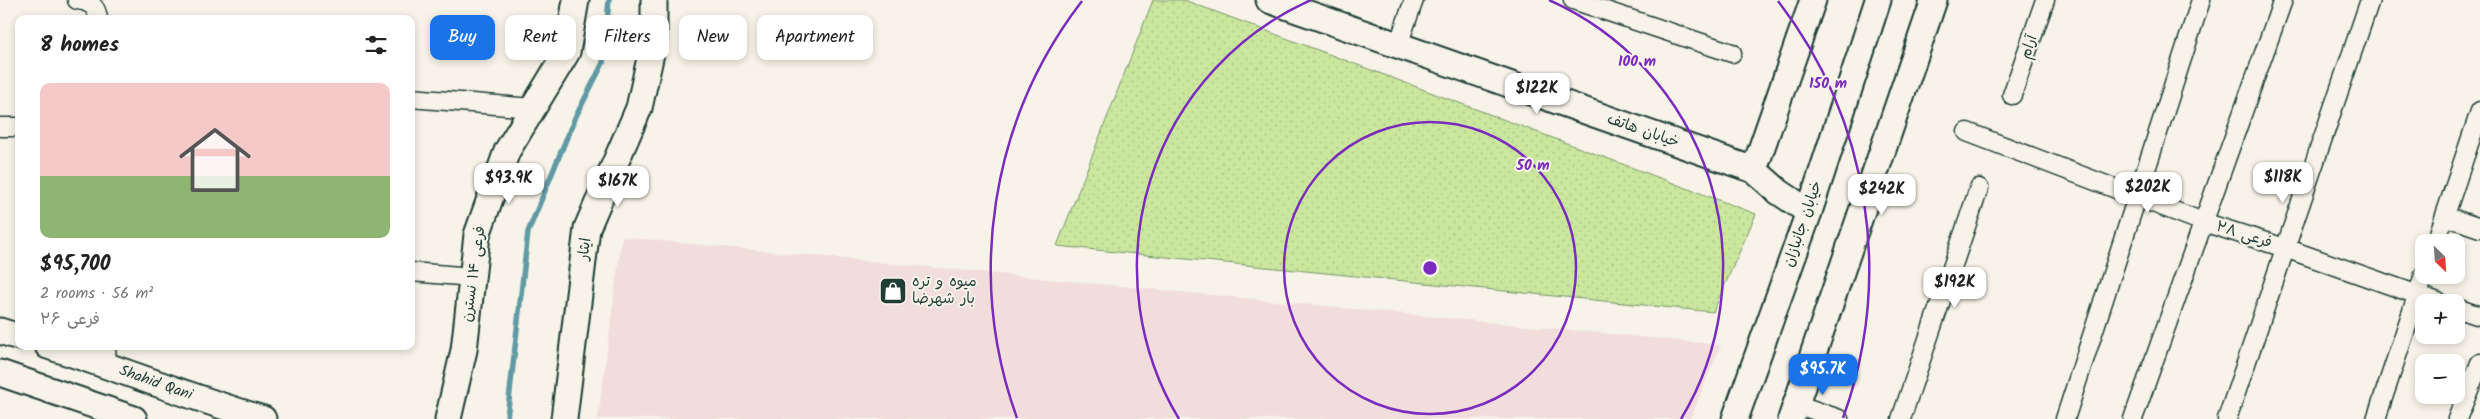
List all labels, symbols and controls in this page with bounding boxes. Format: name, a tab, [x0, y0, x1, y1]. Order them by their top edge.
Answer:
chip: Buy	[430, 15, 495, 60]
chip: Rent	[505, 15, 576, 60]
chip: Filters	[586, 15, 669, 60]
chip: New	[679, 15, 747, 60]
chip: Apartment	[757, 15, 873, 60]
text: 8 homes	[40, 29, 119, 62]
icon: filters	[362, 31, 390, 59]
street label: آرام	[2014, 31, 2045, 62]
text: 100 m	[1618, 50, 1656, 74]
pin: $122K	[1502, 72, 1572, 115]
text: 150 m	[1809, 72, 1847, 96]
text: $122K	[1516, 76, 1558, 101]
street label: خیابان هاتف	[1604, 107, 1682, 155]
icon: home	[170, 115, 260, 205]
text: 50 m	[1515, 154, 1550, 178]
pin: $93.9K	[468, 162, 550, 205]
pin: $118K	[2248, 162, 2318, 204]
text: $118K	[2264, 165, 2302, 190]
text: $93.9K	[485, 166, 533, 191]
pin: $167K	[583, 166, 653, 208]
text: $167K	[598, 169, 638, 194]
pin: $202K	[2113, 172, 2183, 214]
pin: $242K	[1847, 174, 1917, 216]
text: $202K	[2125, 175, 2171, 200]
text: $242K	[1859, 177, 1905, 202]
street label: خیابان جانبازان	[1777, 178, 1829, 270]
street label: فرعی ۲۸	[2213, 215, 2275, 255]
street label: فرعی ۱۴ نسترن	[455, 224, 493, 324]
north arrow	[2415, 234, 2465, 284]
map controls	[2415, 234, 2465, 404]
street label: ایثار	[572, 236, 598, 263]
text: $95,700	[40, 248, 111, 281]
centre of rings	[1421, 259, 1439, 277]
pin: $192K	[1920, 266, 1990, 309]
place label: میوه و تره بار شهرضا	[912, 270, 977, 311]
text: $192K	[1934, 270, 1976, 295]
shop icon: میوه و تره بار شهرضا	[878, 276, 908, 306]
text: 2 rooms · 56 m²	[40, 281, 153, 306]
button: +	[2415, 294, 2465, 344]
text: فرعی ۲۶	[40, 307, 100, 332]
pin: $95.7K	[1782, 354, 1864, 396]
button: −	[2415, 354, 2465, 404]
text: $95.7K	[1800, 357, 1846, 382]
street label: Shahid Qani	[116, 359, 197, 408]

